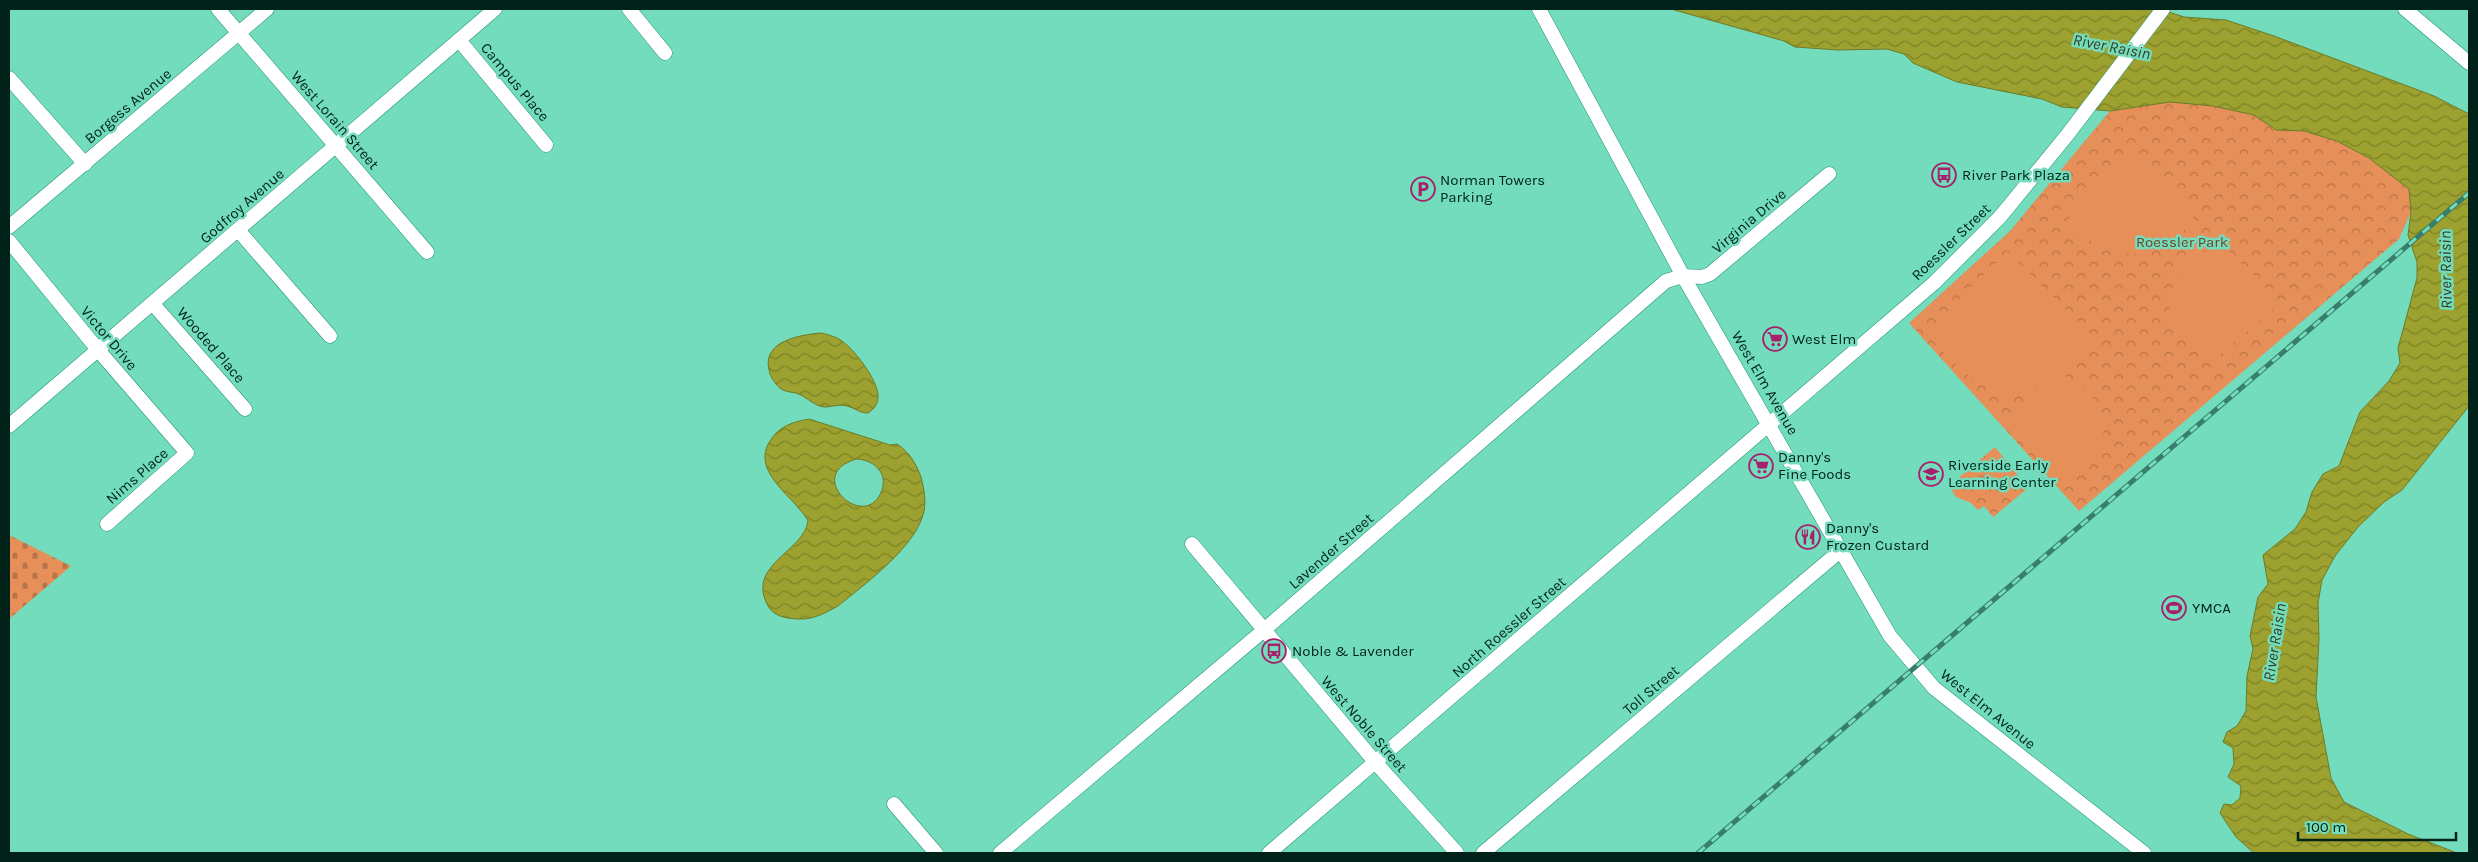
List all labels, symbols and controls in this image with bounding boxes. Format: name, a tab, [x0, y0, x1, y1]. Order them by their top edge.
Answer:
water label: River Raisin	[2072, 30, 2152, 63]
street label: Campus Place	[477, 39, 553, 125]
street label: Borgess Avenue	[81, 65, 175, 147]
street label: West Lorain Street	[287, 67, 383, 173]
bus stop icon: River Park Plaza	[1931, 162, 1957, 188]
street label: Godfroy Avenue	[196, 165, 288, 247]
place label: River Park Plaza	[1962, 166, 2070, 184]
place label: Norman Towers Parking	[1440, 171, 1545, 206]
parking icon: Norman Towers Parking	[1410, 176, 1436, 202]
street label: Virginia Drive	[1708, 185, 1790, 257]
street label: Roessler Street	[1908, 200, 1995, 284]
water label: River Raisin	[2435, 231, 2456, 309]
park label: Roessler Park	[2136, 233, 2228, 251]
street label: Victor Drive	[77, 302, 141, 374]
street label: Wooded Place	[173, 303, 249, 387]
supermarket icon: West Elm	[1762, 326, 1788, 352]
street label: West Elm Avenue	[1728, 328, 1802, 438]
place label: West Elm	[1792, 330, 1856, 348]
street label: Nims Place	[102, 444, 172, 508]
place label: Danny's Fine Foods	[1778, 448, 1851, 483]
supermarket icon: Danny's Fine Foods	[1748, 453, 1774, 479]
place label: Riverside Early Learning Center	[1948, 456, 2056, 491]
school or university icon: Riverside Early Learning Center	[1918, 461, 1944, 487]
street label: Lavender Street	[1285, 509, 1377, 593]
place label: Danny's Frozen Custard	[1826, 519, 1929, 554]
restaurant icon: Danny's Frozen Custard	[1795, 524, 1821, 550]
street label: North Roessler Street	[1448, 572, 1570, 681]
sports icon: YMCA	[2161, 595, 2187, 621]
place label: YMCA	[2192, 599, 2231, 617]
water label: River Raisin	[2259, 602, 2290, 682]
bus stop icon: Noble & Lavender	[1261, 638, 1287, 664]
place label: Noble & Lavender	[1292, 642, 1414, 660]
street label: Toll Street	[1619, 661, 1683, 719]
street label: West Elm Avenue	[1937, 665, 2039, 753]
street label: West Noble Street	[1317, 672, 1411, 776]
scale bar	[2298, 810, 2456, 842]
text: 100 m	[2306, 818, 2346, 836]

